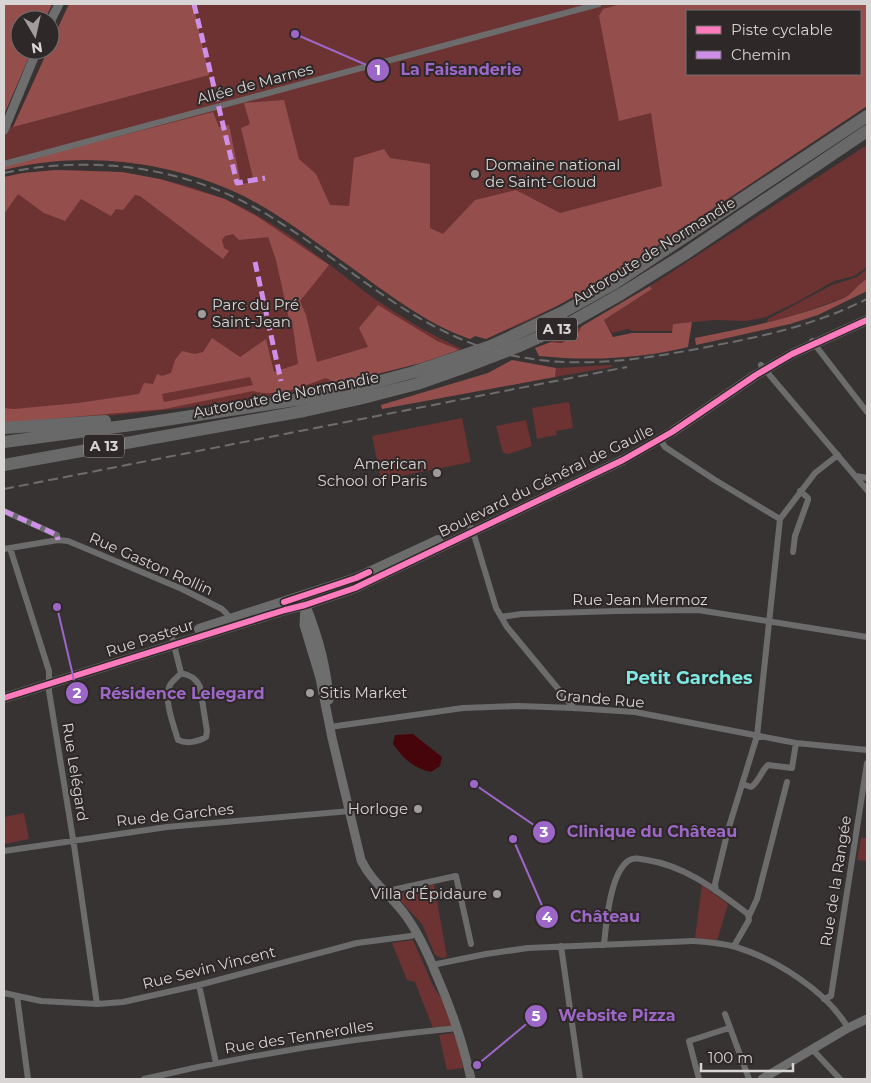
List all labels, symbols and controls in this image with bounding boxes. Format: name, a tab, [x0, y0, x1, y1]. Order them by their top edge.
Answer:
north arrow	[10, 10, 60, 60]
legend	[686, 10, 861, 75]
text: Piste cyclable	[731, 20, 833, 39]
text: N	[30, 38, 44, 58]
text: Chemin	[731, 45, 791, 64]
callout: La Faisanderie	[366, 54, 532, 85]
street label: Allée de Marnes	[195, 59, 315, 108]
text: 1	[375, 60, 381, 79]
text: La Faisanderie	[400, 60, 522, 79]
place label: Domaine national de Saint-Cloud	[485, 155, 620, 191]
marker: Domaine national de Saint-Cloud	[469, 168, 481, 180]
street label: Autoroute de Normandie	[569, 192, 739, 309]
place label: Parc du Pré Saint-Jean	[212, 295, 299, 331]
marker: Parc du Pré Saint-Jean	[196, 308, 208, 320]
road number: A 13	[537, 318, 577, 340]
street label: Autoroute de Normandie	[191, 367, 380, 422]
street label: Boulevard du Général de Gaulle	[435, 420, 657, 541]
road number: A 13	[84, 434, 124, 458]
place label: American School of Paris	[317, 454, 427, 490]
marker: American School of Paris	[431, 467, 443, 479]
street label: Rue Gaston Rollin	[86, 528, 216, 599]
street label: Rue Jean Mermoz	[572, 590, 708, 609]
street label: Rue Pasteur	[103, 614, 196, 661]
district label: Petit Garches	[625, 667, 753, 689]
callout: Résidence Lelegard	[64, 678, 274, 709]
text: 2	[73, 683, 82, 702]
place label: Sitis Market	[320, 683, 407, 702]
text: Résidence Lelegard	[100, 684, 264, 703]
street label: Grande Rue	[555, 685, 645, 712]
marker: Sitis Market	[304, 687, 316, 699]
street label: Rue Lelégard	[58, 721, 93, 823]
street label: Rue de Garches	[115, 799, 235, 830]
place label: Horloge	[348, 799, 408, 818]
marker: Horloge	[412, 803, 424, 815]
street label: Rue de la Rangée	[816, 814, 855, 948]
callout: Clinique du Château	[531, 816, 747, 847]
text: 3	[539, 822, 549, 841]
text: Clinique du Château	[567, 822, 737, 841]
place label: Villa d'Épidaure	[370, 884, 487, 903]
marker: Villa d'Épidaure	[491, 888, 503, 900]
callout: Château	[535, 901, 650, 932]
text: 4	[542, 907, 553, 926]
text: Château	[570, 907, 640, 926]
street label: Rue Sevin Vincent	[140, 942, 277, 993]
callout: Website Pizza	[523, 1000, 686, 1031]
text: 5	[532, 1006, 541, 1025]
text: Website Pizza	[558, 1006, 676, 1025]
street label: Rue des Tennerolles	[223, 1015, 375, 1058]
scale bar	[701, 1040, 794, 1072]
text: 100 m	[708, 1048, 753, 1067]

